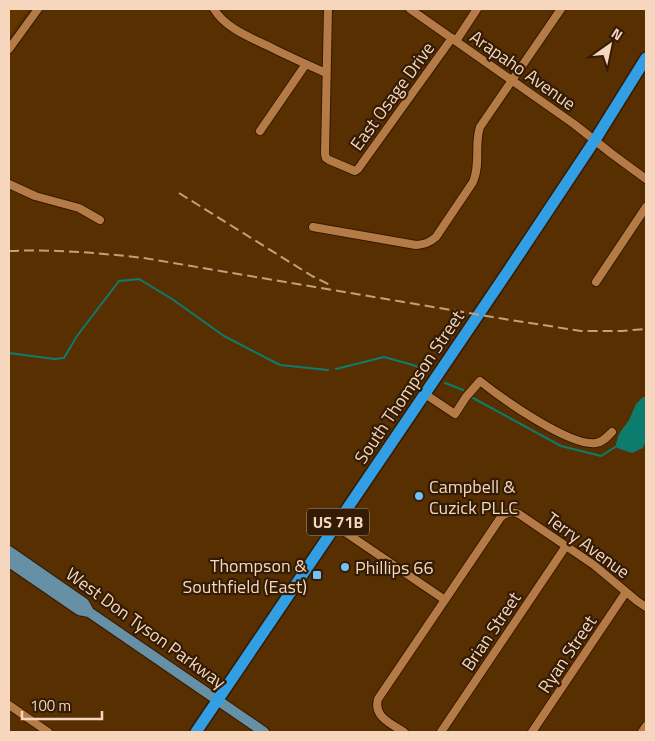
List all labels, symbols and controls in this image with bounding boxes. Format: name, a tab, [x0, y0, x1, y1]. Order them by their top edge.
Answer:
north arrow	[585, 20, 635, 70]
text: N	[608, 22, 627, 45]
street label: Arapaho Avenue	[465, 23, 581, 117]
street label: East Osage Drive	[343, 36, 441, 156]
street label: South Thompson Street	[348, 304, 471, 469]
place label: Campbell & Cuzick PLLC	[429, 473, 518, 521]
marker: Campbell & Cuzick PLLC	[413, 490, 425, 502]
street label: Terry Avenue	[540, 505, 636, 585]
road number: US 71B	[307, 508, 369, 536]
place label: Thompson & Southfield (East)	[182, 552, 308, 600]
place label: Phillips 66	[355, 554, 434, 581]
street label: West Don Tyson Parkway	[60, 561, 232, 696]
marker: Phillips 66	[339, 561, 351, 573]
marker: Thompson & Southfield (East)	[311, 569, 323, 581]
street label: Brian Street	[455, 585, 528, 676]
street label: Ryan Street	[531, 609, 603, 698]
scale bar	[22, 688, 102, 720]
text: 100 m	[30, 694, 71, 717]

